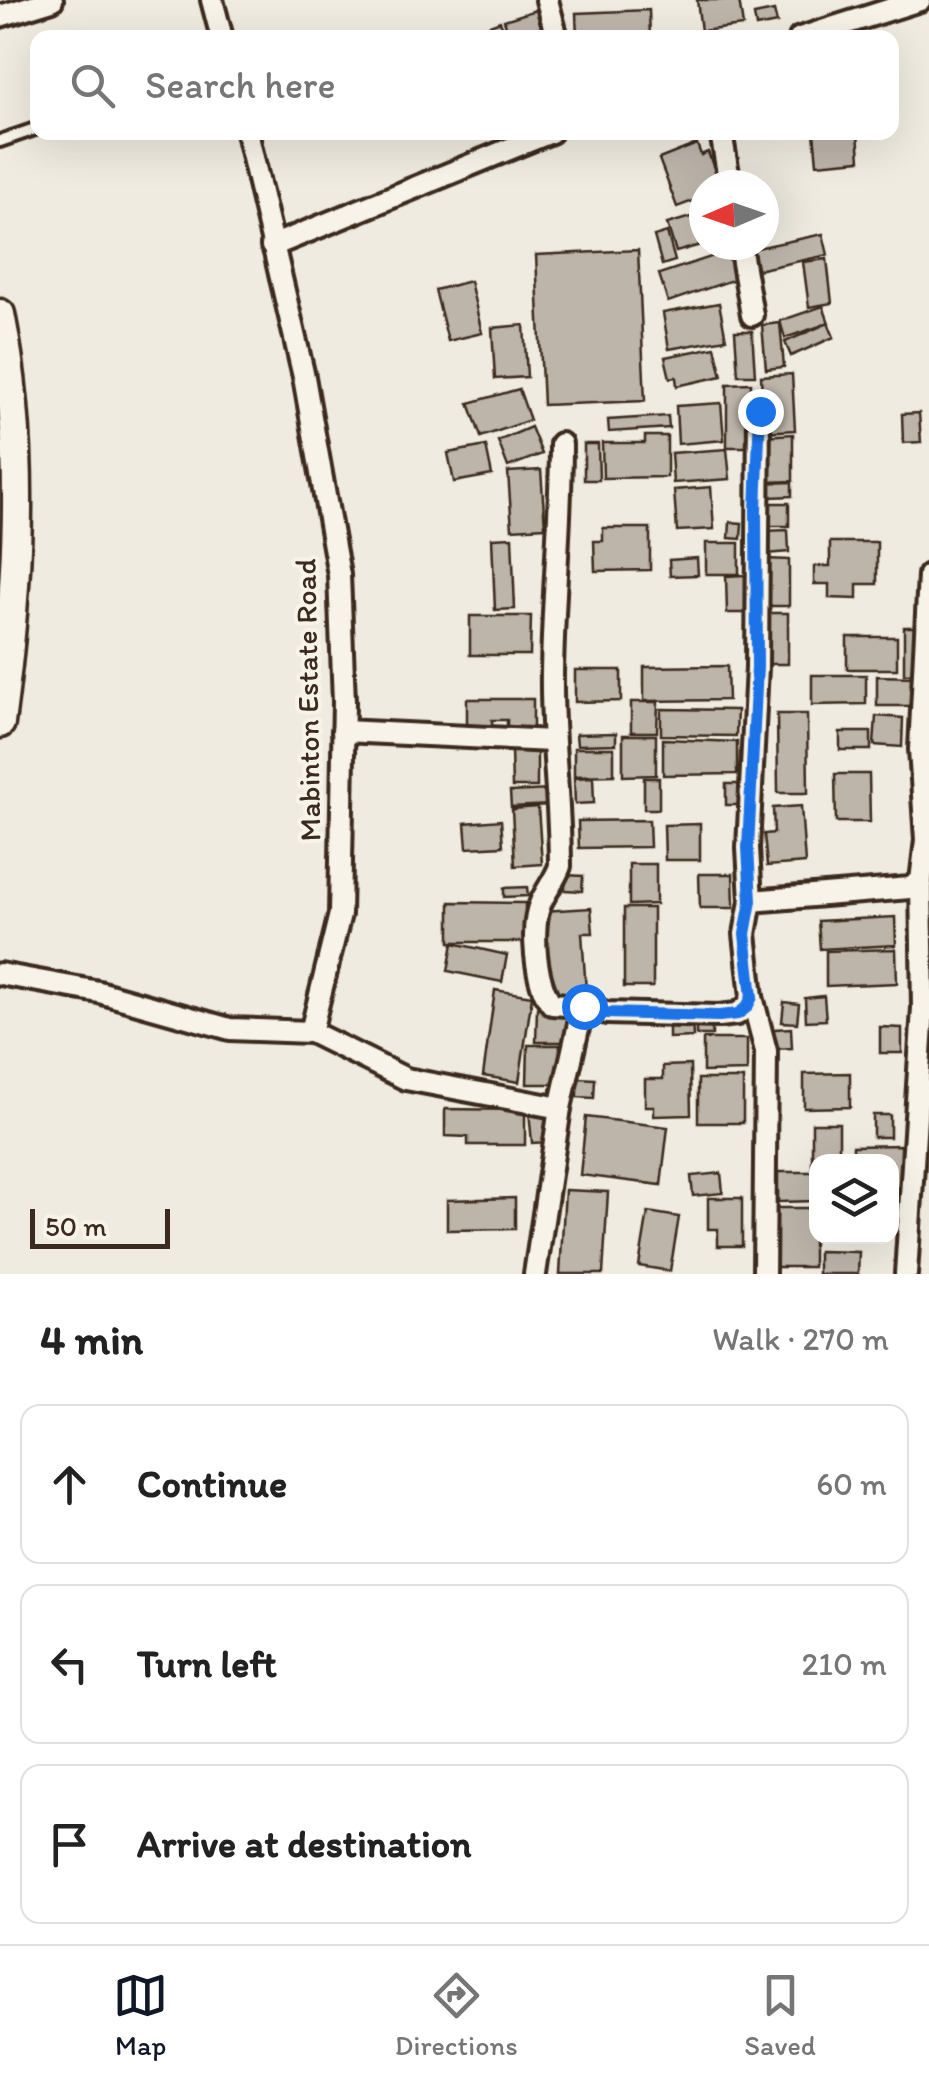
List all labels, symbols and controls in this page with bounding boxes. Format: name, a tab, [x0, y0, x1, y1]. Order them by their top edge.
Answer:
search box	[30, 30, 899, 140]
icon: search	[65, 58, 120, 113]
text: Search here	[145, 62, 336, 108]
north arrow	[689, 170, 779, 260]
route end	[738, 389, 784, 435]
street label: Mabinton Estate Road	[287, 558, 328, 842]
route start	[562, 984, 608, 1030]
map controls	[809, 1154, 899, 1244]
button: layers	[809, 1154, 899, 1244]
scale bar	[30, 1204, 170, 1248]
text: 50 m	[45, 1209, 107, 1243]
text: 4 min	[40, 1314, 143, 1365]
text: Walk · 270 m	[712, 1320, 889, 1358]
icon: ahead	[42, 1457, 97, 1512]
text: Continue	[137, 1461, 287, 1507]
text: 60 m	[816, 1465, 887, 1503]
icon: left	[42, 1637, 97, 1692]
text: Turn left	[137, 1641, 277, 1687]
text: 210 m	[801, 1645, 887, 1683]
icon: arrive	[42, 1817, 97, 1872]
text: Arrive at destination	[137, 1821, 472, 1867]
tab: Map	[113, 1968, 168, 2062]
tab: Directions	[395, 1968, 518, 2062]
tab: Saved	[744, 1968, 816, 2062]

